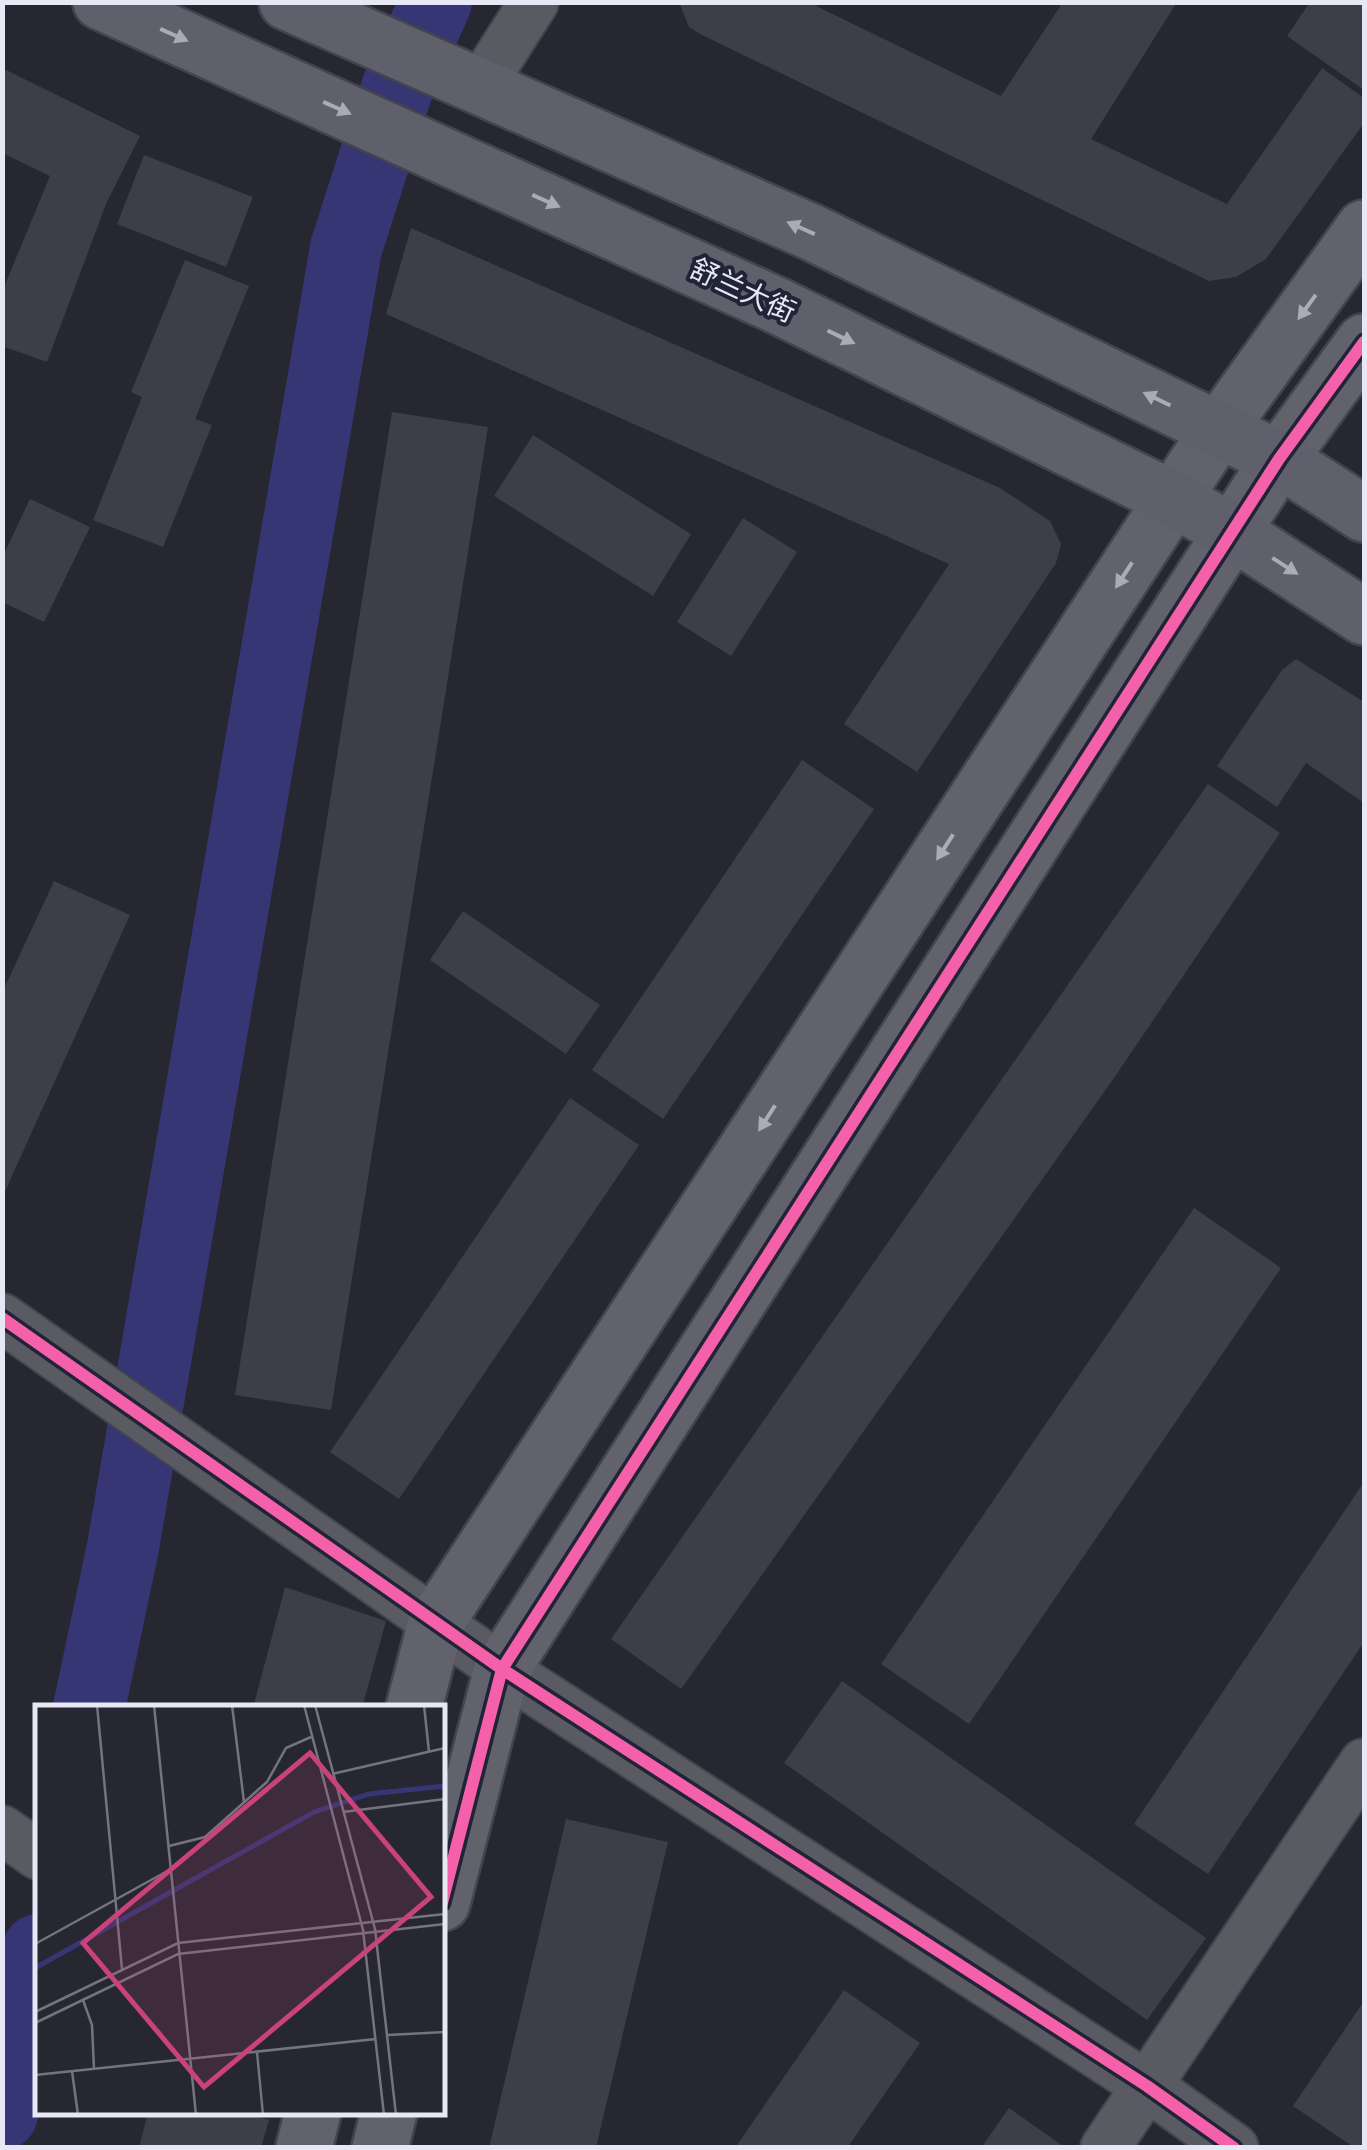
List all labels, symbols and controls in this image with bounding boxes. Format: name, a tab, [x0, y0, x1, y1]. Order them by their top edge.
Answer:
one-way arrow	[160, 27, 189, 44]
one-way arrow	[322, 100, 352, 116]
one-way arrow	[531, 193, 561, 209]
one-way arrow	[786, 220, 816, 236]
street label: 舒兰大街	[685, 248, 802, 329]
one-way arrow	[1298, 294, 1317, 320]
one-way arrow	[827, 328, 856, 345]
one-way arrow	[1142, 390, 1171, 407]
one-way arrow	[1271, 556, 1299, 574]
one-way arrow	[1115, 562, 1133, 589]
one-way arrow	[937, 833, 955, 860]
one-way arrow	[758, 1105, 776, 1132]
inset map	[35, 1705, 445, 2115]

